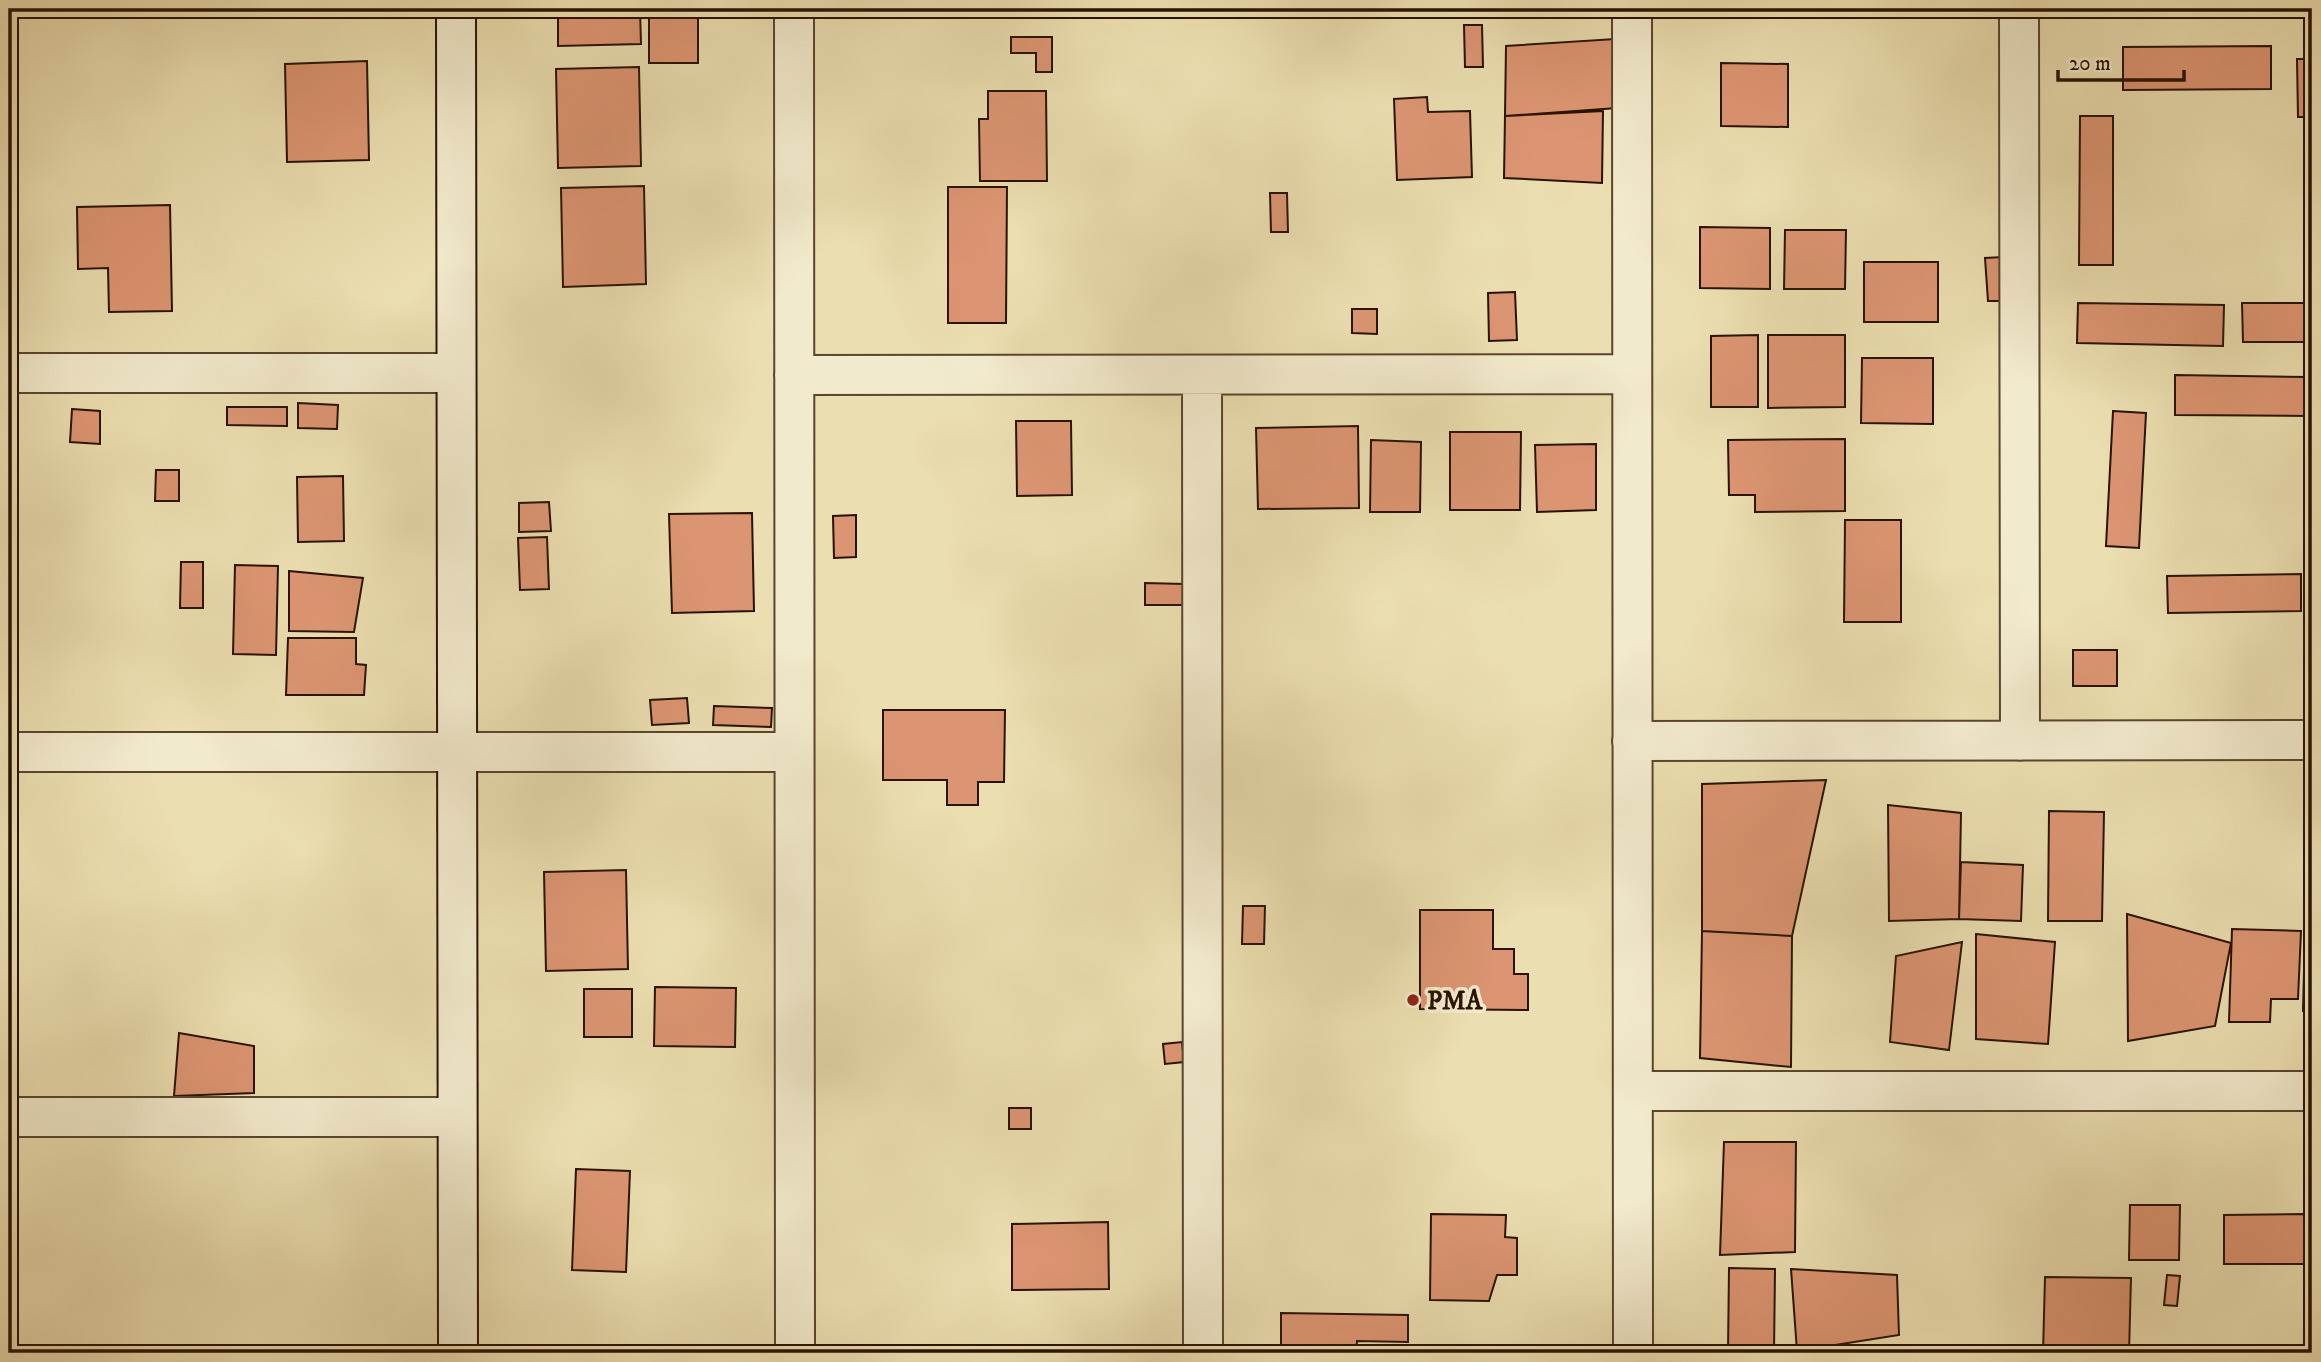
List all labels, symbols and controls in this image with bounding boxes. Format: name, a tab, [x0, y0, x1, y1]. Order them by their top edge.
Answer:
scale bar	[2058, 38, 2184, 82]
text: 20 m	[2069, 51, 2111, 77]
place label: PMA	[1427, 985, 1484, 1018]
marker: PMA	[1405, 992, 1421, 1008]

